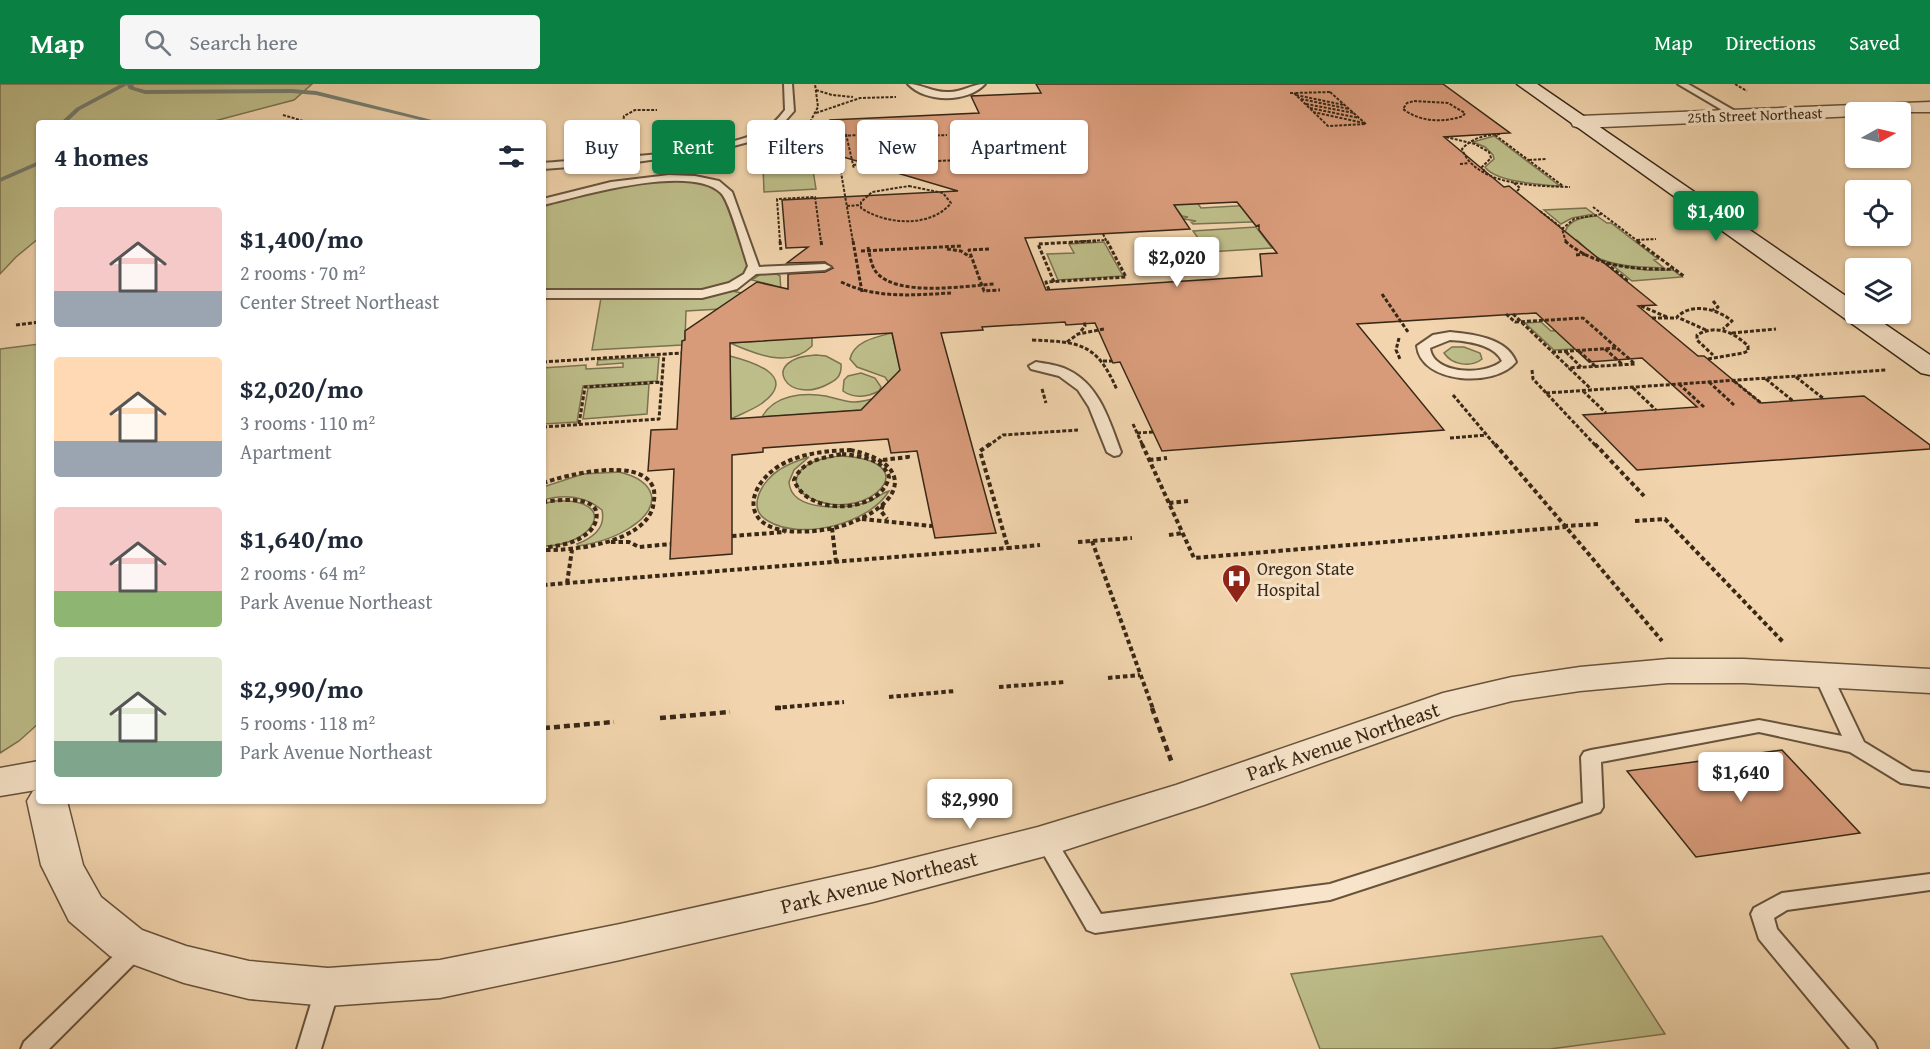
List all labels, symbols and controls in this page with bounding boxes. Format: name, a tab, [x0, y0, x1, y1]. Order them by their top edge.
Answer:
search box	[120, 15, 540, 69]
text: Map	[30, 22, 84, 63]
icon: search	[141, 26, 174, 59]
text: Search here	[189, 26, 298, 58]
text: Map	[1654, 27, 1693, 58]
text: Directions	[1726, 27, 1816, 58]
text: Saved	[1849, 27, 1900, 58]
street label: 25th Street Northeast	[1687, 102, 1824, 128]
north arrow	[1845, 102, 1911, 168]
map controls	[1845, 102, 1911, 324]
chip: Buy	[564, 120, 640, 174]
chip: Rent	[652, 120, 735, 174]
chip: Filters	[747, 120, 845, 174]
chip: New	[857, 120, 938, 174]
chip: Apartment	[950, 120, 1088, 174]
text: 4 homes	[54, 137, 149, 176]
icon: filters	[495, 140, 528, 173]
button: locate	[1845, 180, 1911, 246]
pin: $1,400	[1667, 191, 1765, 242]
text: $1,400	[1687, 196, 1745, 225]
text: $1,400/mo	[240, 219, 363, 258]
icon: home	[102, 231, 174, 303]
pin: $2,020	[1128, 237, 1226, 288]
text: $2,020	[1148, 242, 1206, 271]
text: 2 rooms · 70 m²	[240, 258, 366, 287]
button: layers	[1845, 258, 1911, 324]
text: Center Street Northeast	[240, 287, 439, 316]
text: $2,020/mo	[240, 369, 363, 408]
icon: home	[102, 381, 174, 453]
text: 3 rooms · 110 m²	[240, 408, 375, 437]
text: Apartment	[240, 437, 332, 466]
text: $1,640/mo	[240, 519, 363, 558]
icon: home	[102, 531, 174, 603]
place label: Oregon State Hospital	[1257, 555, 1354, 603]
text: 2 rooms · 64 m²	[240, 558, 366, 587]
hospital icon: Oregon State Hospital	[1220, 562, 1252, 604]
text: Park Avenue Northeast	[240, 587, 433, 616]
text: $2,990/mo	[240, 669, 363, 708]
icon: home	[102, 681, 174, 753]
street label: Park Avenue Northeast	[1242, 693, 1444, 789]
text: 5 rooms · 118 m²	[240, 708, 375, 737]
text: Park Avenue Northeast	[240, 737, 433, 766]
pin: $1,640	[1692, 752, 1790, 803]
text: $1,640	[1712, 757, 1770, 786]
pin: $2,990	[921, 779, 1019, 830]
text: $2,990	[941, 784, 999, 813]
street label: Park Avenue Northeast	[777, 842, 981, 921]

